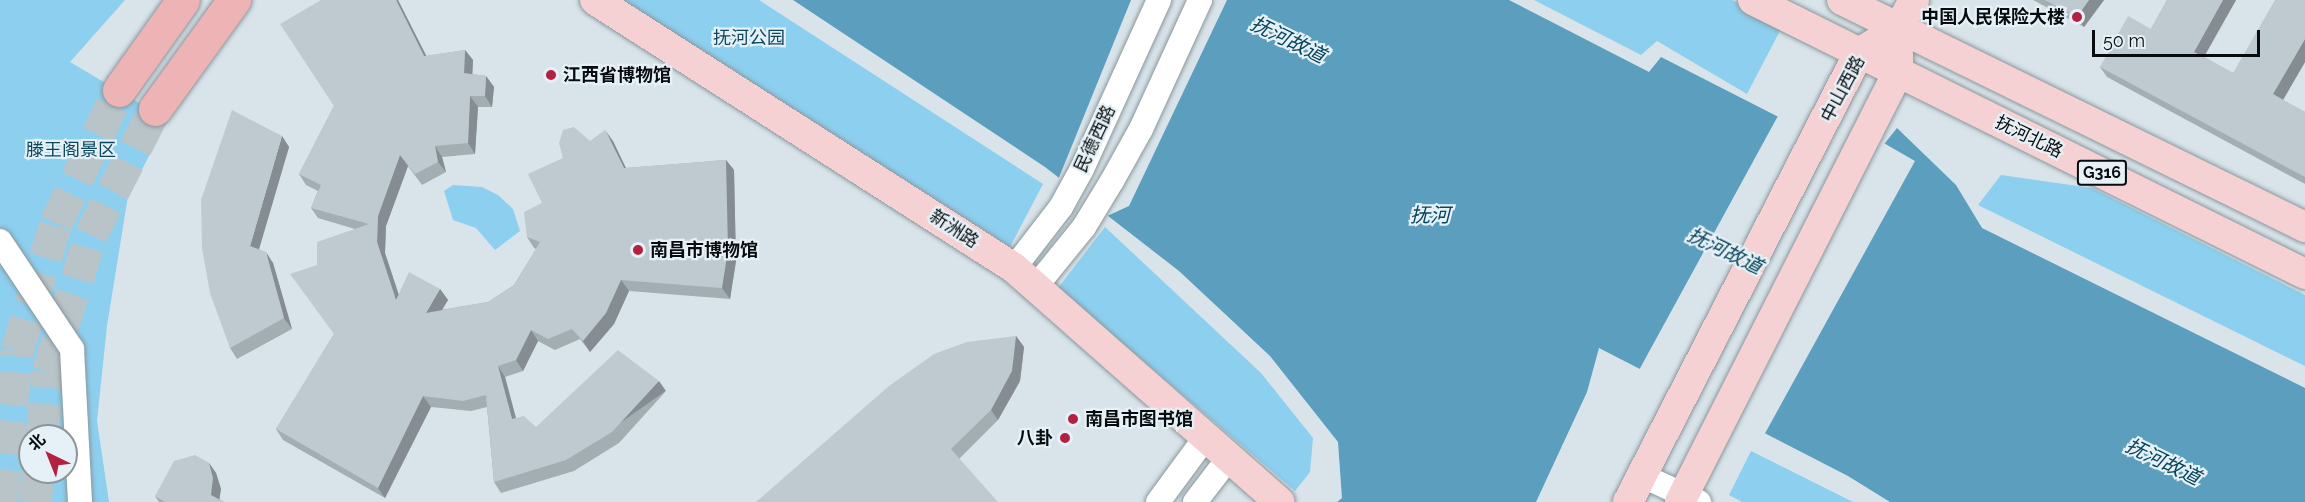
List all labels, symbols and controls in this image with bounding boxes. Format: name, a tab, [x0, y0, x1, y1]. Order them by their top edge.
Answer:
place label: 中国人民保险大楼	[1921, 6, 2065, 28]
marker: 中国人民保险大楼	[2070, 10, 2084, 24]
water label: 抚河故道	[1247, 12, 1329, 68]
scale bar	[2095, 18, 2263, 56]
park label: 抚河公园	[713, 27, 785, 49]
text: 50 m	[2103, 30, 2145, 51]
street label: 中山西路	[1817, 52, 1869, 126]
place label: 江西省博物馆	[563, 64, 671, 86]
marker: 江西省博物馆	[544, 68, 558, 82]
street label: 民德西路	[1070, 102, 1120, 176]
street label: 抚河北路	[1992, 112, 2066, 162]
park label: 滕王阁景区	[26, 139, 116, 161]
road number: G316	[2076, 160, 2128, 186]
water label: 抚河	[1410, 203, 1450, 227]
street label: 新洲路	[925, 205, 983, 253]
water label: 抚河故道	[1684, 223, 1766, 279]
place label: 南昌市博物馆	[650, 239, 758, 261]
marker: 南昌市博物馆	[631, 243, 645, 257]
place label: 南昌市图书馆	[1085, 408, 1193, 430]
marker: 南昌市图书馆	[1066, 412, 1080, 426]
north arrow	[18, 424, 78, 484]
place label: 八卦	[1017, 427, 1053, 449]
text: 北	[24, 430, 49, 454]
marker: 八卦	[1058, 431, 1072, 445]
water label: 抚河故道	[2122, 434, 2204, 490]

